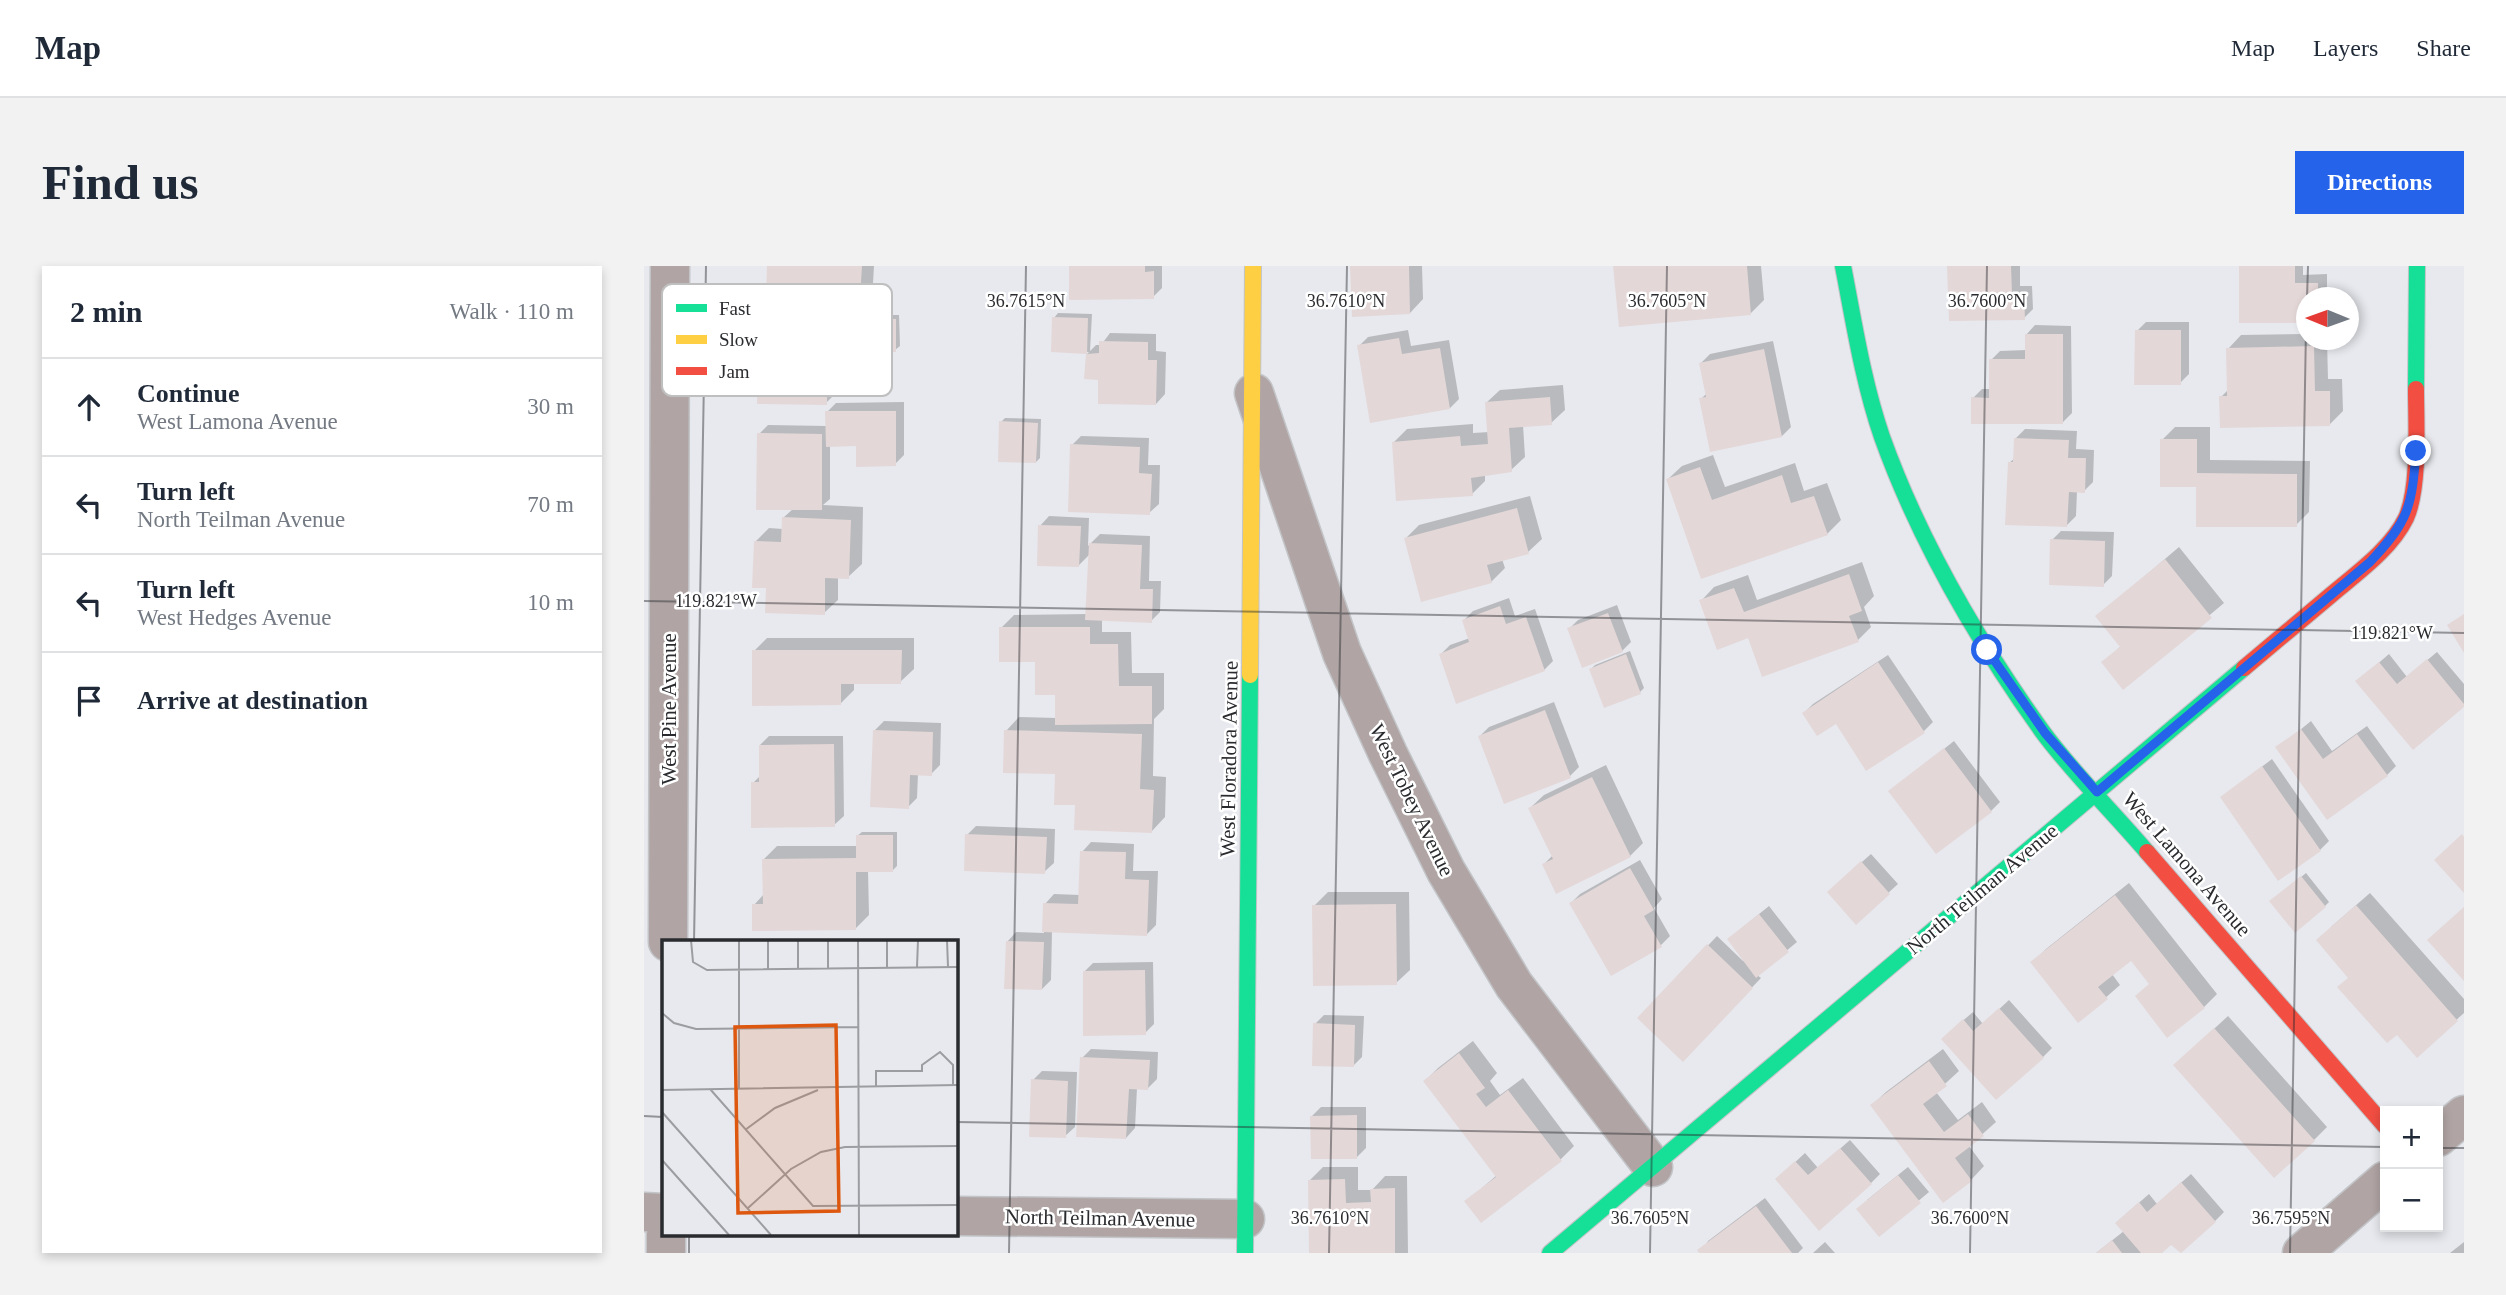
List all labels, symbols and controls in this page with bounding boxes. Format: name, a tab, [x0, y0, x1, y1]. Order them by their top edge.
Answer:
text: Map	[35, 30, 101, 66]
text: Map	[2231, 35, 2275, 61]
text: Layers	[2313, 35, 2378, 61]
text: Share	[2416, 35, 2471, 61]
button: Directions	[2295, 151, 2464, 214]
text: Find us	[42, 155, 199, 210]
legend	[662, 284, 892, 396]
north arrow	[2296, 287, 2359, 350]
text: 36.7615°N	[987, 291, 1065, 311]
text: 36.7610°N	[1307, 291, 1385, 311]
text: 36.7605°N	[1628, 291, 1706, 311]
text: 36.7600°N	[1948, 291, 2026, 311]
text: 2 min	[70, 295, 143, 328]
text: Fast	[719, 298, 751, 319]
text: Walk · 110 m	[450, 299, 574, 324]
text: Slow	[719, 329, 758, 350]
text: Jam	[719, 361, 750, 382]
text: Continue	[137, 379, 240, 408]
icon: ahead	[70, 388, 108, 426]
text: 30 m	[527, 394, 574, 419]
text: West Lamona Avenue	[137, 409, 338, 434]
route end	[2400, 435, 2431, 466]
text: Turn left	[137, 477, 235, 506]
icon: left	[70, 486, 108, 524]
text: 70 m	[527, 492, 574, 517]
text: North Teilman Avenue	[137, 507, 345, 532]
text: Turn left	[137, 575, 235, 604]
icon: left	[70, 584, 108, 622]
text: 10 m	[527, 590, 574, 615]
text: 119.821°W	[675, 591, 757, 611]
text: West Hedges Avenue	[137, 605, 331, 630]
text: 119.821°W	[2351, 623, 2433, 643]
street label: West Pine Avenue	[657, 633, 681, 785]
route start	[1971, 634, 2002, 665]
street label: West Floradora Avenue	[1215, 661, 1243, 857]
icon: arrive	[70, 682, 108, 720]
text: Arrive at destination	[137, 686, 368, 715]
street label: West Tobey Avenue	[1365, 720, 1459, 880]
street label: West Lamona Avenue	[2118, 787, 2256, 941]
street label: North Teilman Avenue	[1901, 819, 2063, 959]
inset map	[662, 940, 957, 1236]
map controls	[2380, 1106, 2443, 1232]
button: +	[2380, 1106, 2443, 1169]
button: −	[2380, 1169, 2443, 1232]
street label: North Teilman Avenue	[1005, 1204, 1195, 1232]
text: 36.7610°N	[1291, 1208, 1369, 1228]
text: 36.7605°N	[1611, 1208, 1689, 1228]
text: 36.7600°N	[1931, 1208, 2009, 1228]
text: 36.7595°N	[2252, 1208, 2330, 1228]

